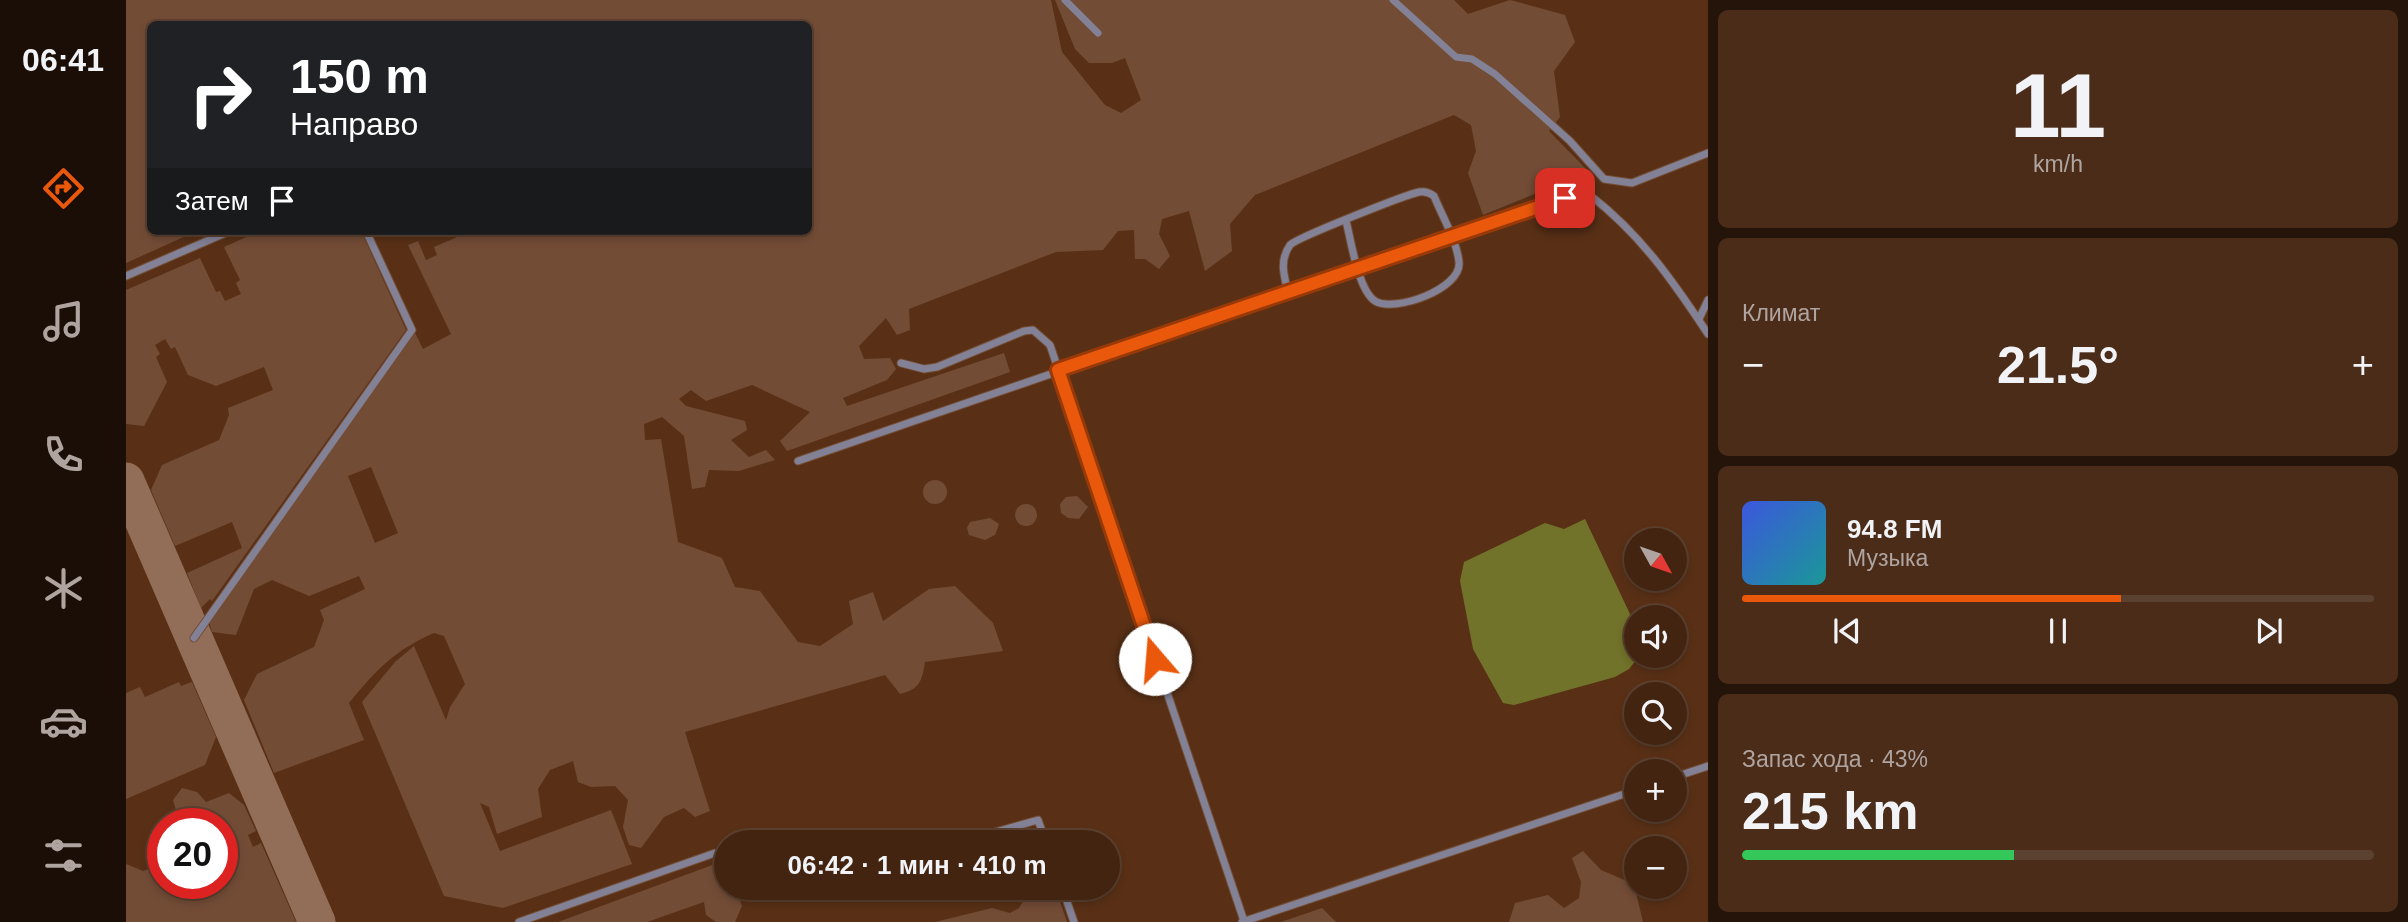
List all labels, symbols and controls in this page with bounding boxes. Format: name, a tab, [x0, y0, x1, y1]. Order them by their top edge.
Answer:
text: 06:41	[22, 42, 104, 78]
icon: right	[175, 49, 266, 140]
text: 150 m	[290, 49, 429, 103]
text: 11	[2010, 55, 2106, 156]
text: Направо	[290, 106, 418, 142]
text: km/h	[2033, 151, 2083, 177]
icon: directions	[39, 164, 88, 213]
pin	[1535, 168, 1595, 228]
icon: arrive	[1546, 179, 1584, 217]
icon: arrive	[263, 182, 301, 220]
text: Затем	[175, 186, 249, 216]
icon: music	[39, 297, 88, 346]
text: Климат	[1742, 300, 1820, 326]
text: 21.5°	[1997, 336, 2119, 394]
text: −	[1742, 344, 1764, 386]
text: +	[2352, 344, 2374, 386]
icon: phone	[39, 430, 88, 479]
text: 94.8 FM	[1847, 514, 1942, 544]
north arrow	[1624, 528, 1687, 592]
map controls	[1624, 528, 1687, 899]
text: Музыка	[1847, 545, 1928, 571]
icon: climate	[39, 564, 88, 613]
button: sound	[1624, 605, 1687, 668]
icon: previous	[1828, 612, 1866, 650]
icon: pause	[2039, 612, 2077, 650]
icon: next	[2250, 612, 2288, 650]
position arrow	[1118, 622, 1192, 696]
button: search	[1624, 682, 1687, 745]
icon: car	[39, 697, 88, 746]
text: Запас хода · 43%	[1742, 746, 1928, 772]
button: +	[1624, 759, 1687, 822]
text: 215 km	[1742, 782, 1918, 840]
speed limit sign: 20	[147, 808, 238, 899]
icon: filters	[39, 831, 88, 880]
button: −	[1624, 836, 1687, 899]
text: 06:42 · 1 мин · 410 m	[787, 850, 1047, 880]

